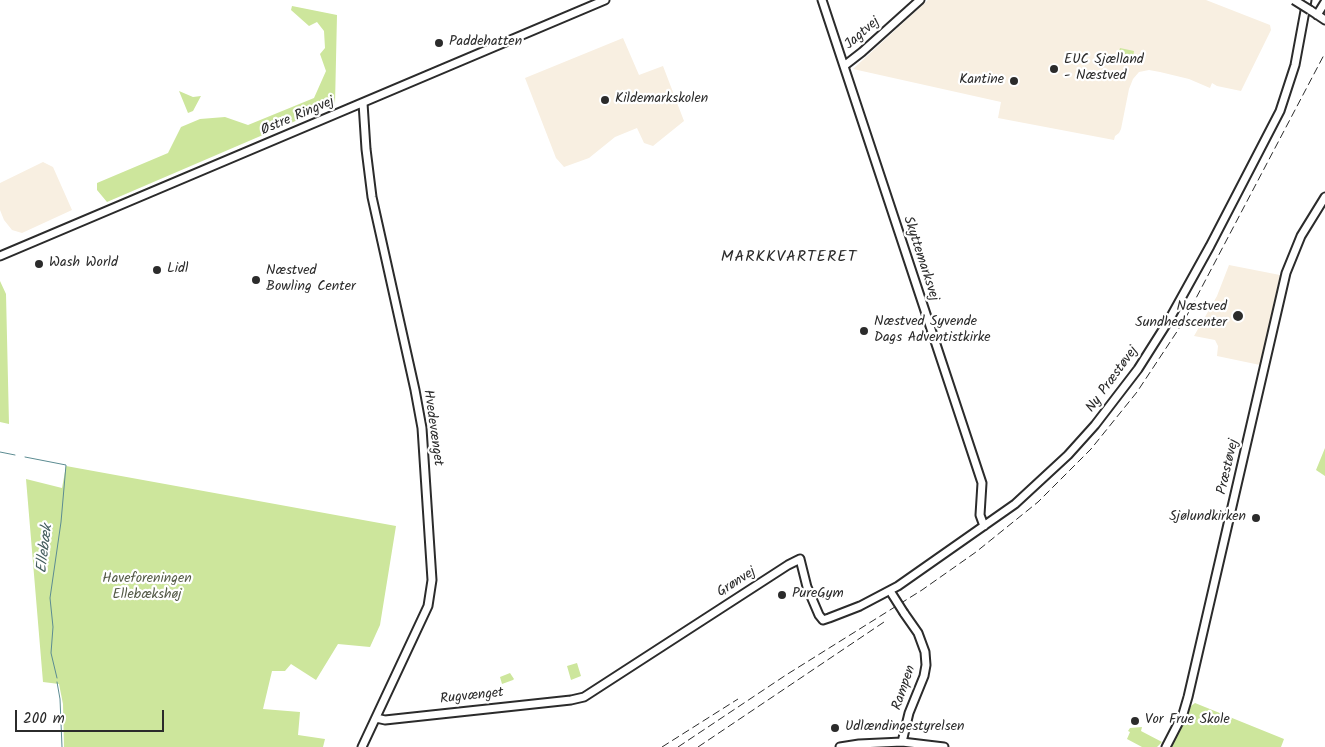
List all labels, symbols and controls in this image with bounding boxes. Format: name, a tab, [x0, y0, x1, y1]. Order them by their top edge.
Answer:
street label: Jagtvej	[842, 14, 884, 54]
place label: Paddehatten	[449, 35, 522, 51]
marker: Paddehatten	[433, 37, 445, 49]
place label: EUC Sjælland - Næstved	[1064, 53, 1144, 85]
marker: EUC Sjælland - Næstved	[1048, 63, 1060, 75]
place label: Kantine	[959, 73, 1004, 89]
marker: Kantine	[1008, 75, 1020, 87]
place label: Kildemarkskolen	[615, 92, 708, 108]
street label: Østre Ringvej	[259, 94, 337, 140]
marker: Kildemarkskolen	[599, 94, 611, 106]
street label: Skyttemarksvej	[898, 214, 942, 304]
district label: MARKKVARTERET	[719, 248, 859, 268]
place label: Wash World	[49, 256, 118, 272]
marker: Wash World	[33, 258, 45, 270]
place label: Lidl	[167, 262, 188, 278]
marker: Lidl	[151, 264, 163, 276]
place label: Næstved Bowling Center	[266, 264, 356, 296]
marker: Næstved Bowling Center	[250, 274, 262, 286]
place label: Næstved Sundhedscenter	[1135, 300, 1227, 332]
marker: Næstved Sundhedscenter	[1231, 309, 1245, 323]
place label: Næstved Syvende Dags Adventistkirke	[874, 315, 991, 348]
marker: Næstved Syvende Dags Adventistkirke	[858, 325, 870, 337]
street label: Ny Præstøvej	[1083, 344, 1143, 416]
street label: Hvedevænget	[418, 389, 446, 467]
street label: Præstøvej	[1214, 438, 1244, 496]
place label: Sjølundkirken	[1169, 510, 1246, 526]
marker: Sjølundkirken	[1250, 512, 1262, 524]
water label: Ellebæk	[34, 524, 58, 574]
street label: Grønvej	[714, 564, 760, 602]
park label: Haveforeningen Ellebækshøj	[102, 572, 192, 604]
place label: PureGym	[792, 587, 844, 603]
marker: PureGym	[776, 589, 788, 601]
street label: Rampen	[890, 663, 920, 713]
street label: Rugvænget	[439, 685, 505, 709]
scale bar	[18, 700, 166, 732]
text: 200 m	[23, 707, 65, 731]
place label: Vor Frue Skole	[1145, 713, 1230, 729]
marker: Vor Frue Skole	[1129, 715, 1141, 727]
place label: Udlændingestyrelsen	[845, 720, 964, 736]
marker: Udlændingestyrelsen	[829, 722, 841, 734]

